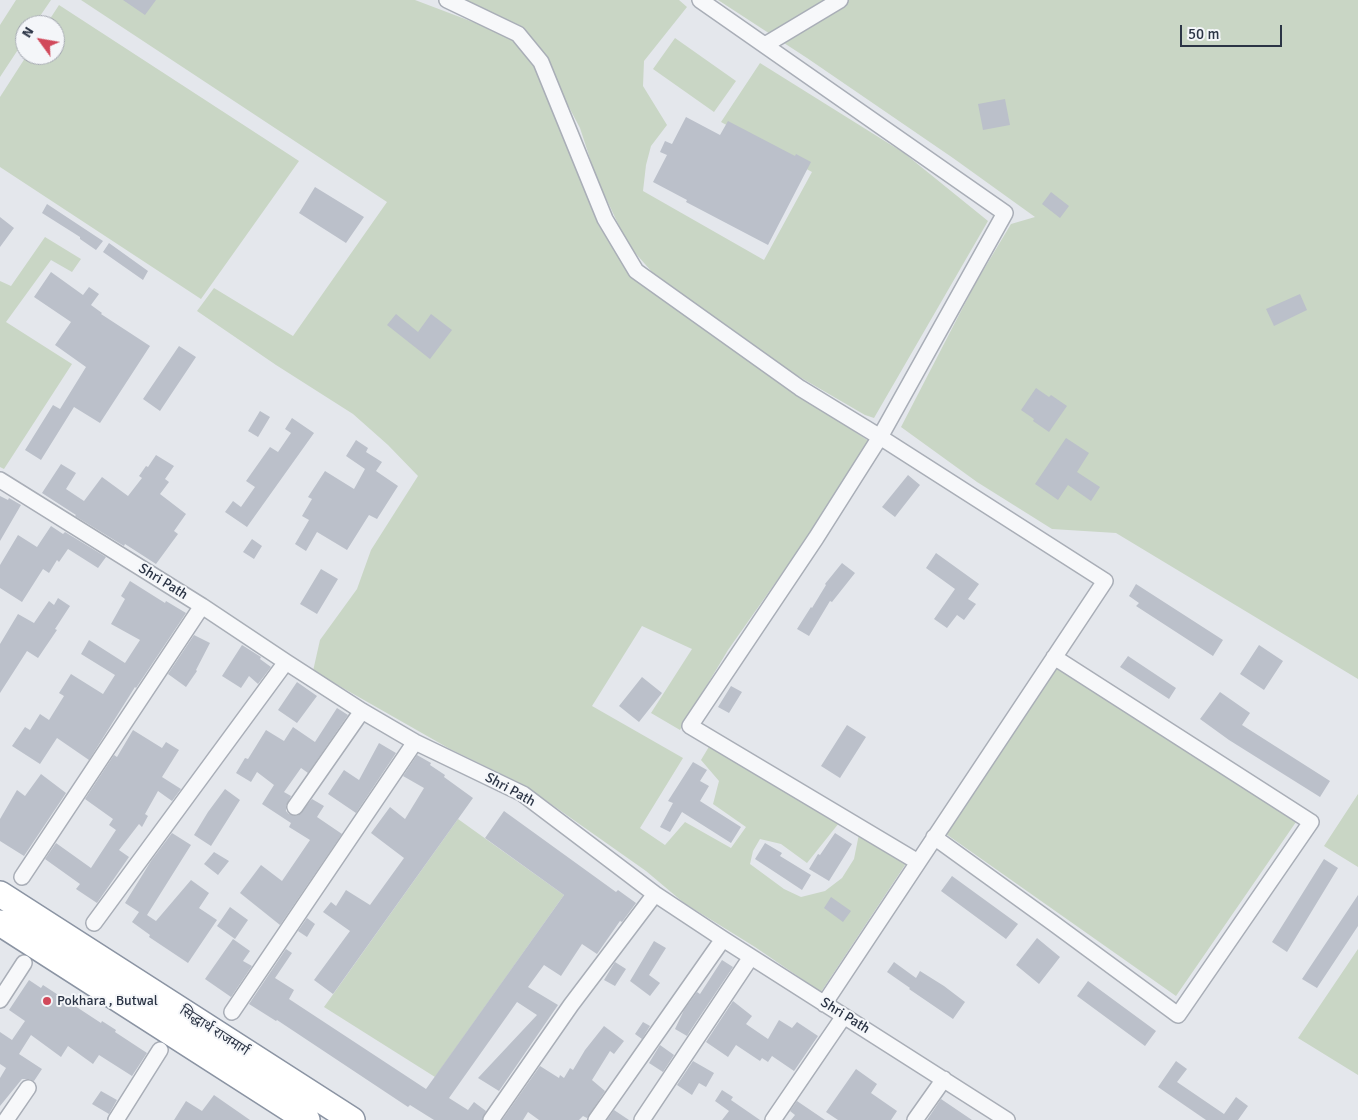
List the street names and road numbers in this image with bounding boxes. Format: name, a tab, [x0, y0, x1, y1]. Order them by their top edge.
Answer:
street label: Shri Path	[135, 560, 191, 604]
street label: Shri Path	[482, 769, 538, 811]
street label: Shri Path	[817, 994, 873, 1038]
street label: सिद्धार्थ राजमार्ग	[176, 1002, 252, 1060]

